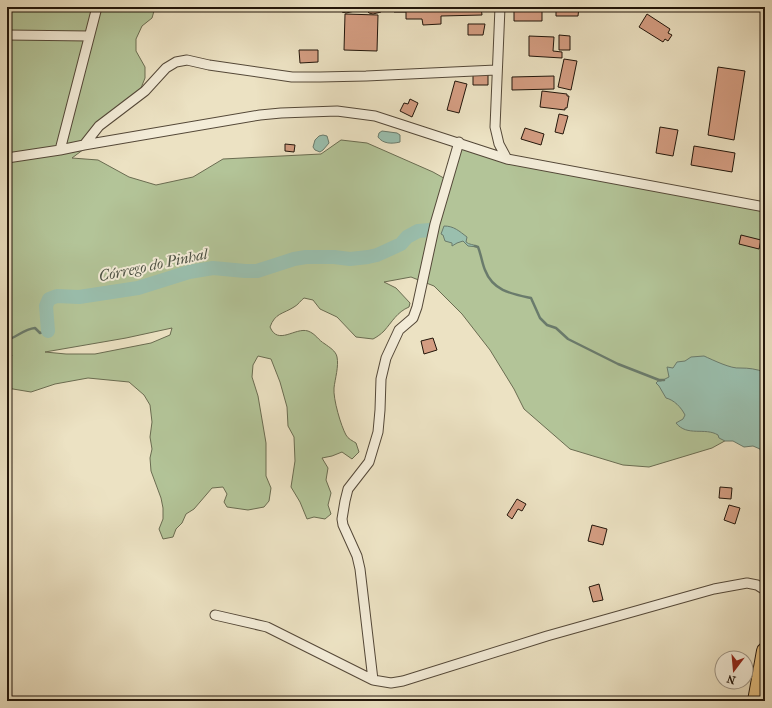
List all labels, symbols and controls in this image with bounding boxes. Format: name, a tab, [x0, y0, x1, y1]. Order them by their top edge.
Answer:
water label: Córrego do Pinhal	[97, 244, 211, 285]
north arrow	[714, 650, 754, 690]
text: N	[725, 672, 737, 687]

